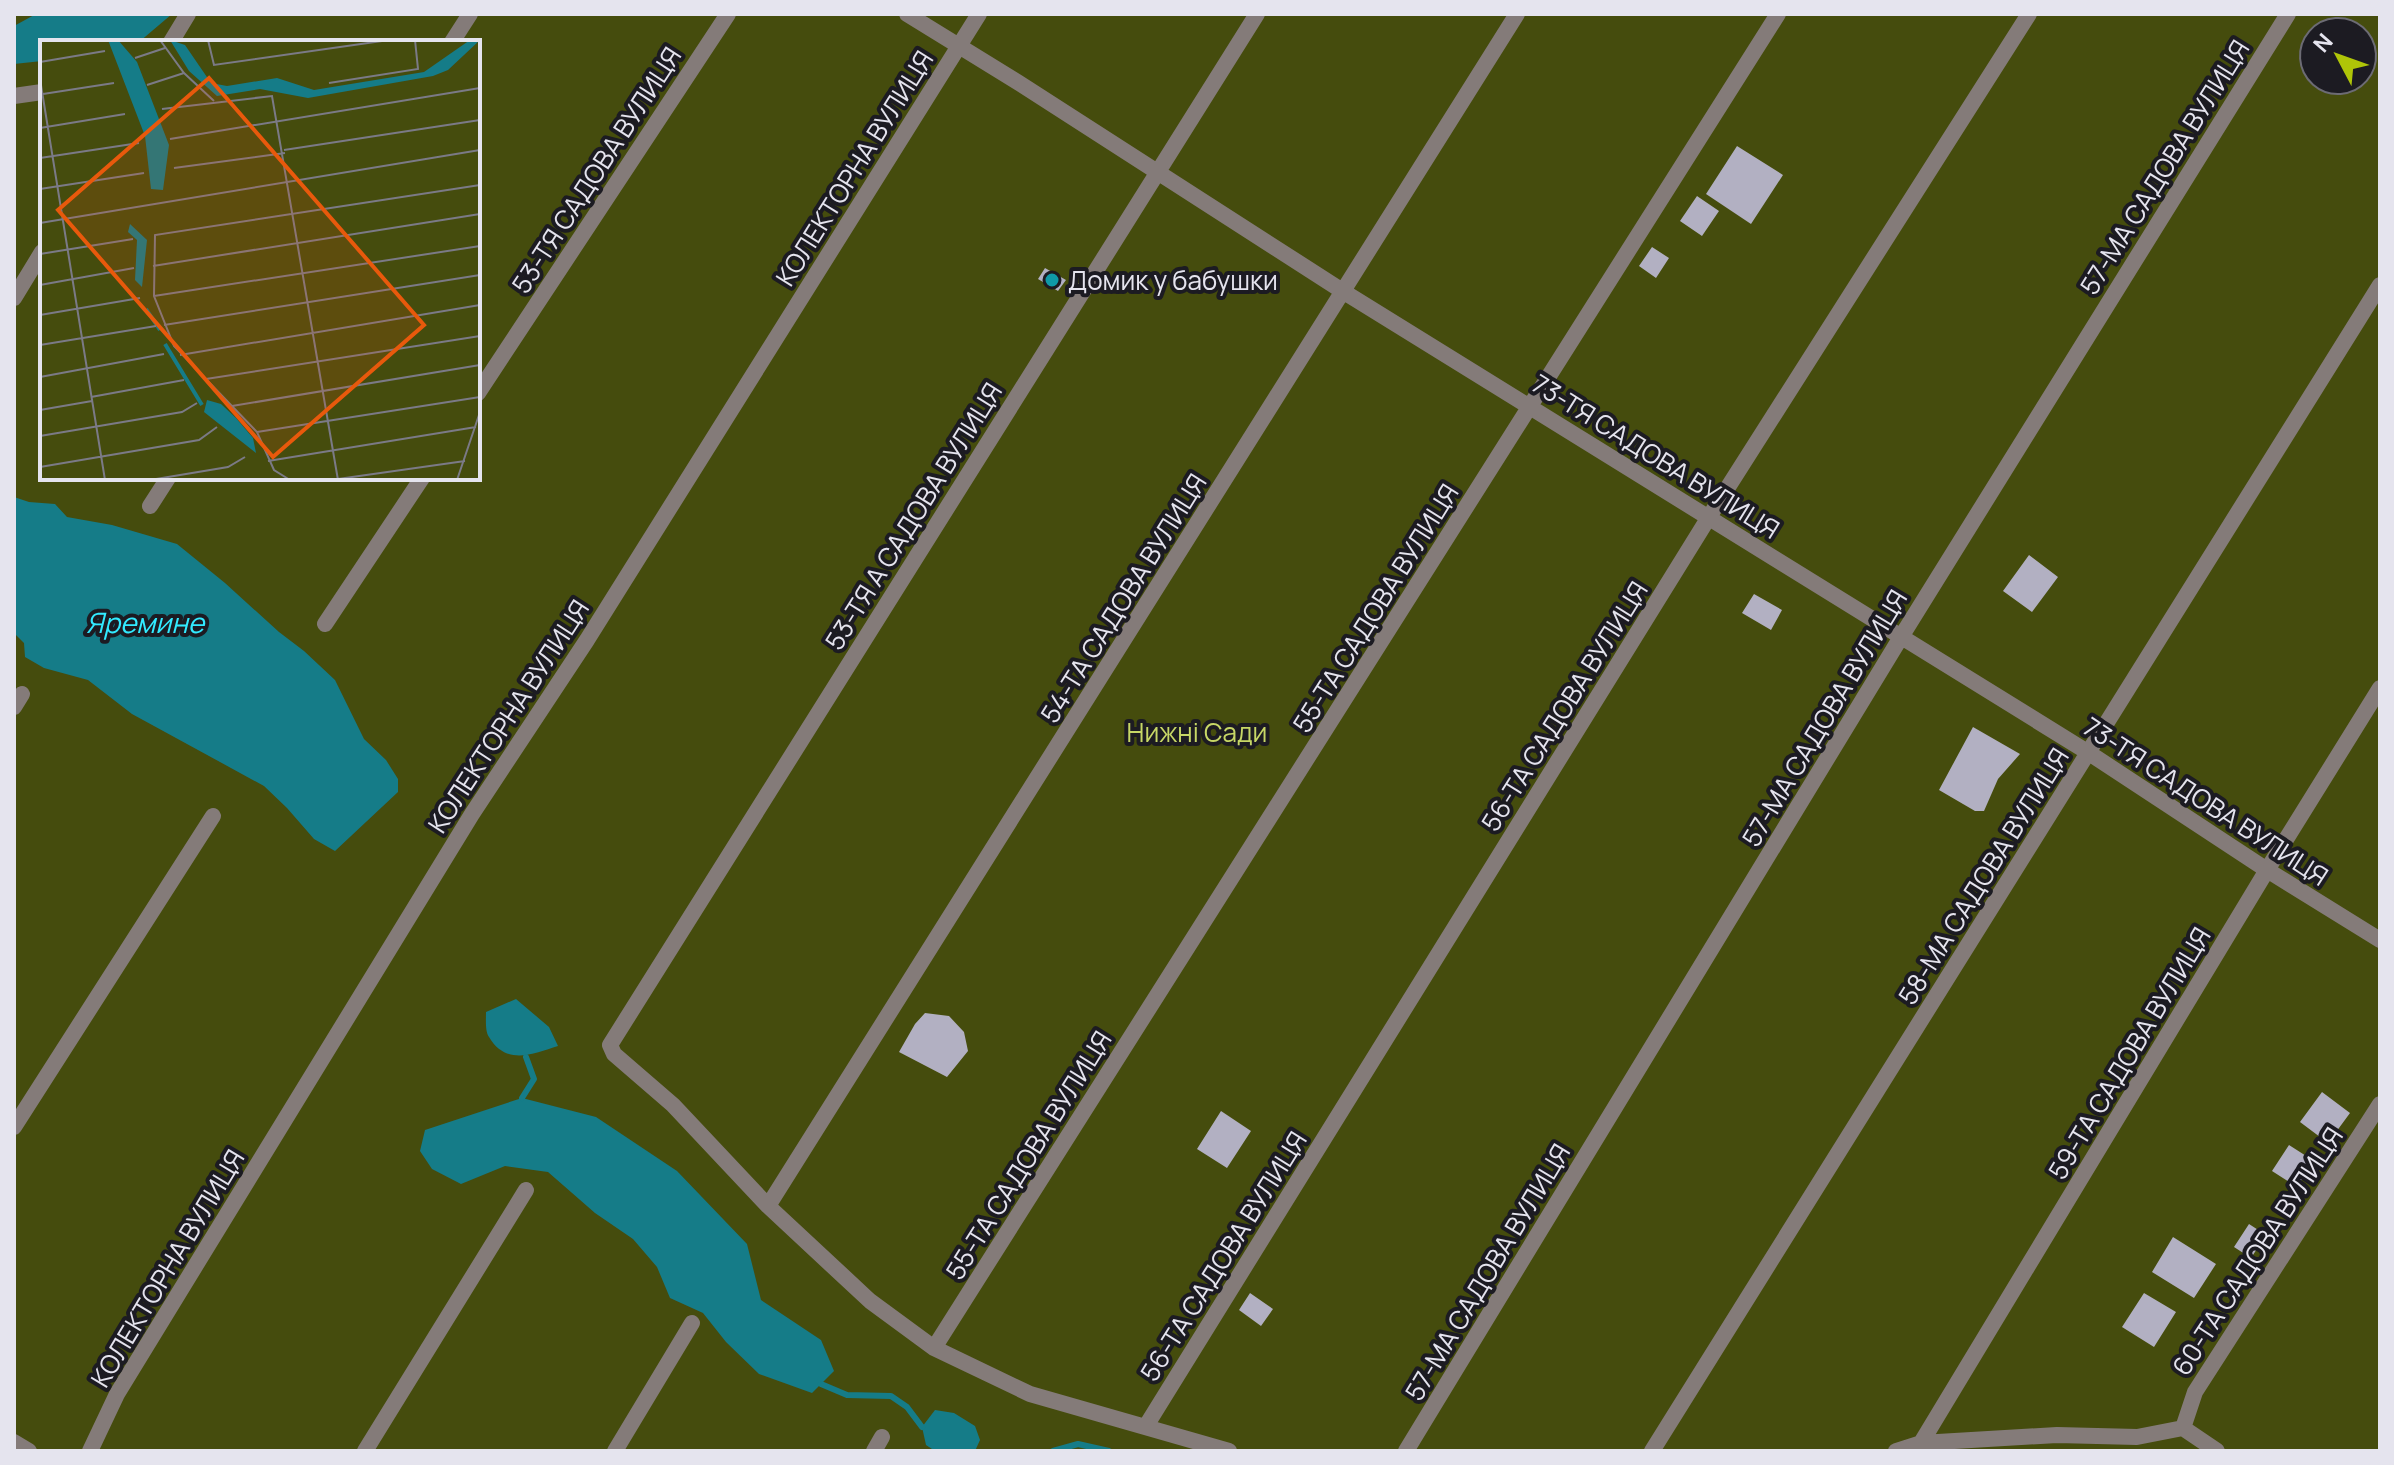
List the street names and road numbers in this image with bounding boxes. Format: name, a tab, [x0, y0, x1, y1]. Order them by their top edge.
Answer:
street label: 57-МА САДОВА ВУЛИЦЯ	[2071, 33, 2257, 301]
street label: 53-ТЯ САДОВА ВУЛИЦЯ	[503, 40, 689, 300]
street label: КОЛЕКТОРНА ВУЛИЦЯ	[767, 43, 941, 293]
street label: 73-ТЯ САДОВА ВУЛИЦЯ	[1526, 365, 1786, 547]
street label: 53-ТЯ А САДОВА ВУЛИЦЯ	[816, 376, 1010, 656]
street label: 54-ТА САДОВА ВУЛИЦЯ	[1032, 467, 1214, 729]
street label: 55-ТА САДОВА ВУЛИЦЯ	[1284, 477, 1466, 739]
street label: 56-ТА САДОВА ВУЛИЦЯ	[1472, 574, 1656, 838]
street label: 57-МА САДОВА ВУЛИЦЯ	[1733, 583, 1915, 853]
street label: КОЛЕКТОРНА ВУЛИЦЯ	[419, 592, 597, 840]
street label: 73-ТЯ САДОВА ВУЛИЦЯ	[2077, 708, 2335, 894]
street label: 58-МА САДОВА ВУЛИЦЯ	[1889, 741, 2077, 1011]
street label: 59-ТА САДОВА ВУЛИЦЯ	[2039, 920, 2219, 1186]
street label: 55-ТА САДОВА ВУЛИЦЯ	[937, 1024, 1119, 1286]
street label: 60-ТА САДОВА ВУЛИЦЯ	[2163, 1120, 2351, 1382]
street label: 56-ТА САДОВА ВУЛИЦЯ	[1131, 1124, 1315, 1388]
street label: 57-МА САДОВА ВУЛИЦЯ	[1396, 1137, 1578, 1407]
street label: КОЛЕКТОРНА ВУЛИЦЯ	[82, 1142, 252, 1394]

